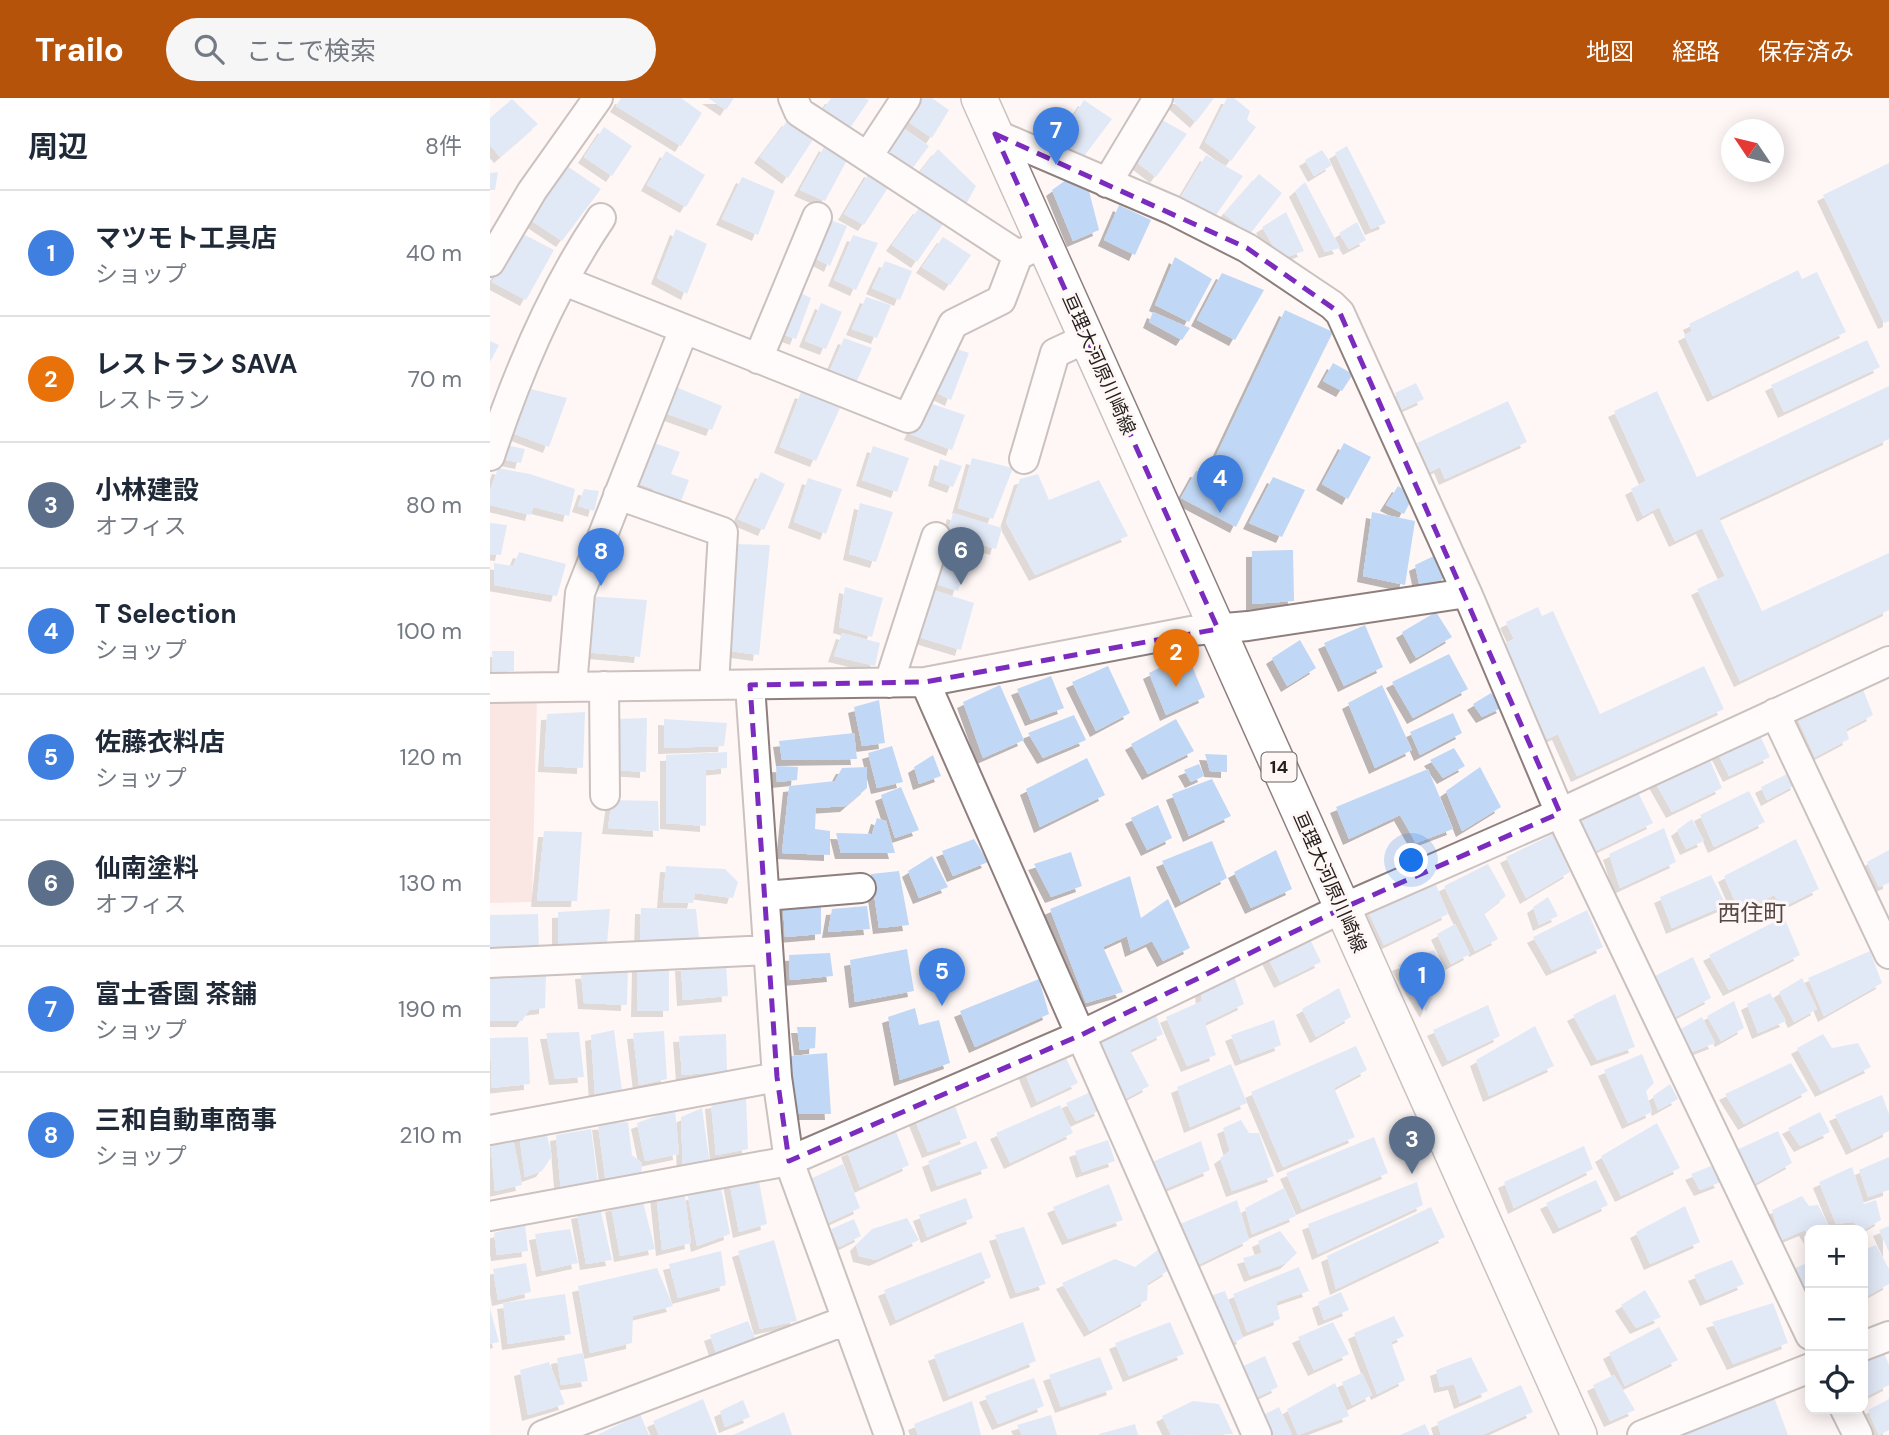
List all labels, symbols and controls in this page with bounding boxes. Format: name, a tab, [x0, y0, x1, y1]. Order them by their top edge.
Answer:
search box	[166, 18, 656, 81]
text: Trailo	[35, 28, 124, 71]
icon: search	[190, 30, 228, 68]
text: ここで検索	[246, 34, 376, 68]
text: 地図	[1586, 36, 1634, 67]
text: 経路	[1672, 36, 1720, 67]
text: 保存済み	[1758, 36, 1854, 67]
pin: 7	[1033, 107, 1079, 165]
north arrow	[1721, 119, 1784, 182]
text: 周辺	[28, 127, 88, 166]
text: 8件	[425, 131, 462, 161]
text: マツモト工具店	[95, 221, 277, 255]
text: 1	[47, 238, 55, 268]
text: 40 m	[406, 238, 462, 268]
text: ショップ	[95, 259, 187, 289]
street label: 亘理大河原川崎線	[1057, 289, 1141, 439]
text: レストラン SAVA	[95, 347, 298, 381]
text: 2	[44, 364, 58, 394]
text: 70 m	[408, 364, 462, 394]
text: レストラン	[95, 385, 210, 415]
pin: 4	[1197, 455, 1243, 513]
text: 小林建設	[95, 473, 199, 507]
text: 3	[44, 490, 58, 520]
text: 80 m	[406, 490, 462, 520]
text: オフィス	[95, 511, 187, 541]
pin: 6	[938, 527, 984, 585]
pin: 8	[578, 528, 624, 586]
text: T Selection	[95, 597, 237, 631]
text: 4	[44, 616, 58, 646]
text: 100 m	[397, 616, 462, 646]
pin: 2	[1153, 629, 1199, 687]
text: ショップ	[95, 635, 187, 665]
text: 佐藤衣料店	[95, 725, 225, 759]
text: 5	[44, 742, 58, 772]
text: 120 m	[399, 742, 462, 772]
road number: 14	[1262, 752, 1296, 782]
text: ショップ	[95, 763, 187, 793]
street label: 亘理大河原川崎線	[1288, 807, 1372, 957]
your location	[1394, 843, 1428, 877]
text: 仙南塗料	[95, 851, 199, 885]
text: 6	[44, 868, 58, 898]
text: 130 m	[399, 868, 462, 898]
text: オフィス	[95, 889, 187, 919]
district label: 西住町	[1718, 898, 1787, 928]
pin: 5	[919, 948, 965, 1006]
pin: 1	[1399, 952, 1445, 1010]
text: 富士香園 茶舗	[95, 977, 257, 1011]
text: 7	[45, 994, 57, 1024]
text: 190 m	[398, 994, 462, 1024]
text: ショップ	[95, 1015, 187, 1045]
text: 三和自動車商事	[95, 1103, 277, 1137]
pin: 3	[1389, 1116, 1435, 1174]
text: 8	[44, 1120, 58, 1150]
text: 210 m	[399, 1120, 462, 1150]
text: ショップ	[95, 1141, 187, 1171]
map controls	[1805, 1225, 1868, 1414]
button: +	[1805, 1225, 1868, 1288]
button: −	[1805, 1288, 1868, 1351]
button: locate	[1805, 1351, 1868, 1414]

